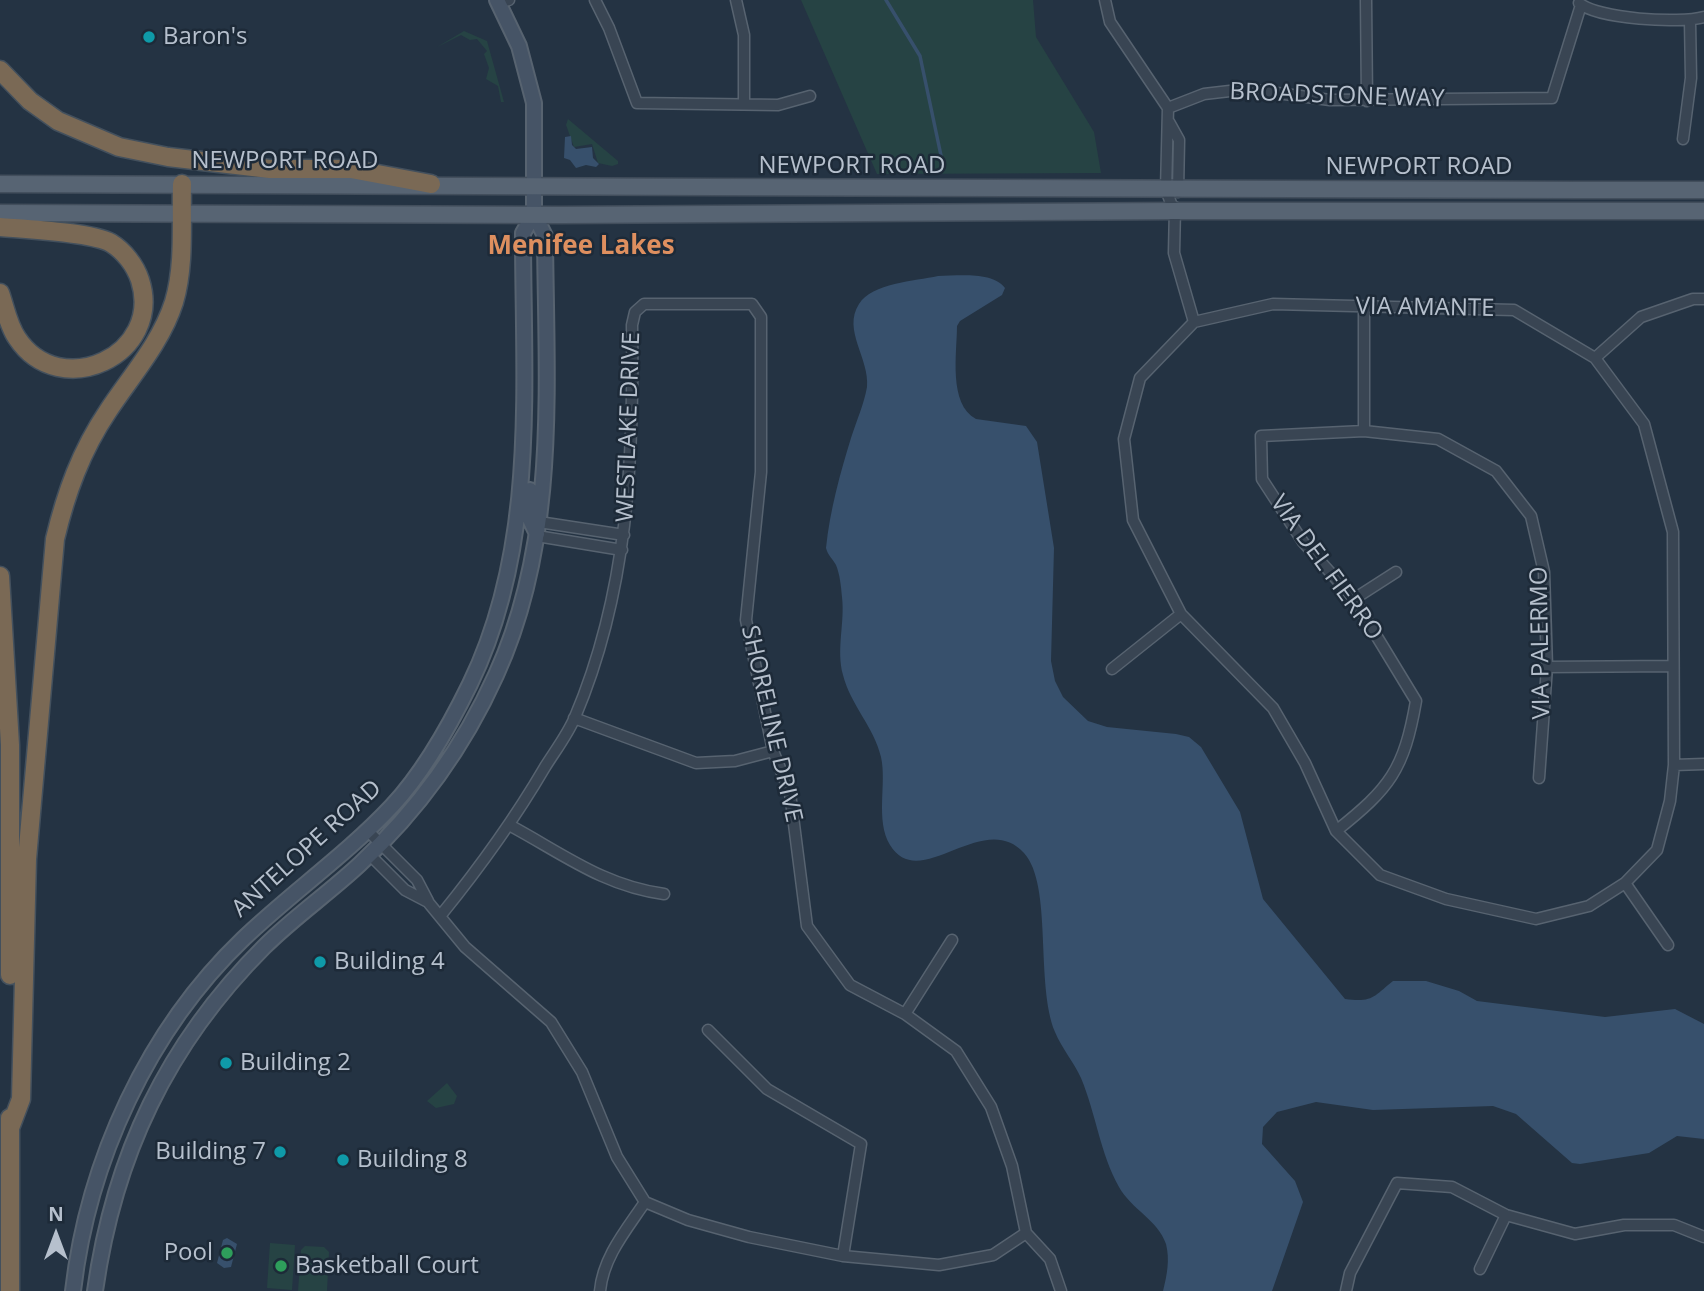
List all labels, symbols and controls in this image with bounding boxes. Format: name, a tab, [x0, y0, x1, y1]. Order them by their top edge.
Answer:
place label: Baron's	[163, 23, 248, 51]
marker: Baron's	[141, 29, 157, 45]
street label: BROADSTONE WAY	[1229, 78, 1445, 114]
street label: NEWPORT ROAD	[191, 147, 379, 175]
street label: NEWPORT ROAD	[758, 152, 946, 180]
street label: NEWPORT ROAD	[1325, 153, 1513, 181]
district label: Menifee Lakes	[487, 231, 675, 263]
street label: VIA AMANTE	[1355, 292, 1495, 324]
street label: WESTLAKE DRIVE	[611, 331, 647, 523]
street label: VIA DEL FIERRO	[1264, 490, 1388, 646]
street label: VIA PALERMO	[1525, 566, 1557, 720]
street label: SHORELINE DRIVE	[734, 623, 808, 825]
street label: ANTELOPE ROAD	[226, 774, 388, 924]
place label: Building 4	[334, 948, 445, 976]
marker: Building 4	[312, 954, 328, 970]
place label: Building 2	[240, 1049, 351, 1077]
marker: Building 2	[218, 1055, 234, 1071]
place label: Building 7	[155, 1138, 266, 1166]
marker: Building 7	[272, 1144, 288, 1160]
place label: Building 8	[357, 1146, 468, 1174]
marker: Building 8	[335, 1152, 351, 1168]
north arrow	[21, 1200, 91, 1270]
text: N	[48, 1201, 64, 1227]
place label: Pool	[164, 1239, 213, 1267]
marker: Pool	[219, 1245, 235, 1261]
place label: Basketball Court	[295, 1252, 479, 1280]
marker: Basketball Court	[273, 1258, 289, 1274]

